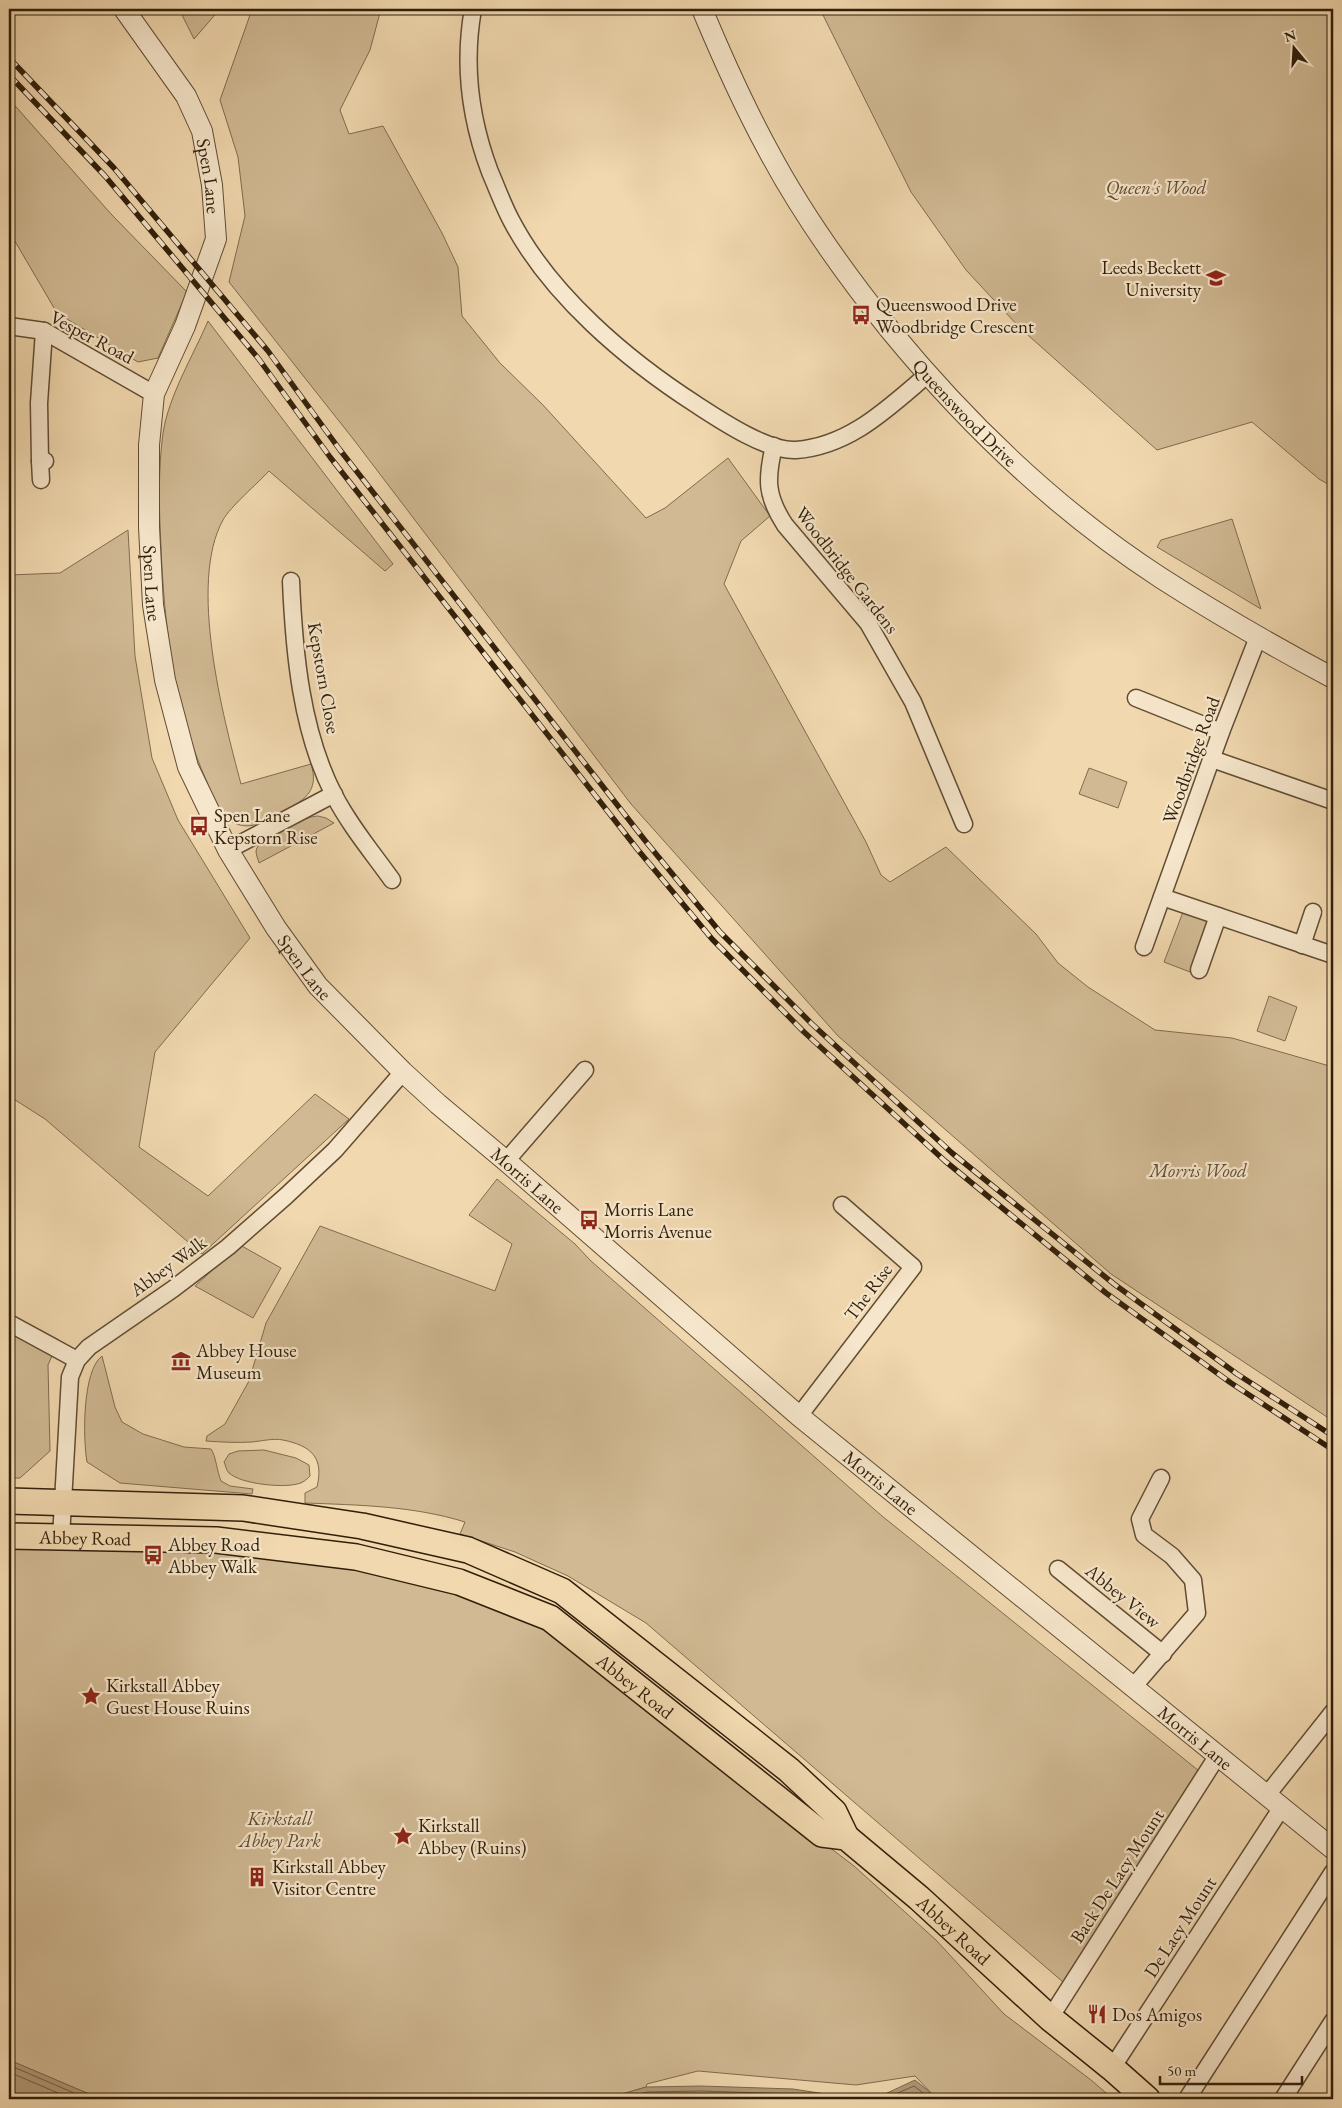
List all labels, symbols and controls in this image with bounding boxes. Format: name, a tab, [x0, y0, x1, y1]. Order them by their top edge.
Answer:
north arrow	[1270, 22, 1320, 72]
text: N	[1282, 25, 1299, 46]
street label: Spen Lane	[191, 136, 227, 215]
park label: Queen's Wood	[1106, 175, 1207, 200]
place label: Leeds Beckett University	[1102, 255, 1202, 302]
school or university icon: Leeds Beckett University	[1205, 267, 1227, 289]
place label: Queenswood Drive Woodbridge Crescent	[876, 292, 1034, 339]
street label: Vesper Road	[46, 304, 139, 370]
bus stop icon: Queenswood Drive Woodbridge Crescent	[850, 304, 872, 326]
street label: Queenswood Drive	[907, 353, 1023, 472]
street label: Woodbridge Gardens	[790, 501, 904, 639]
street label: Spen Lane	[137, 545, 168, 623]
street label: Kepstorn Close	[302, 620, 346, 736]
street label: Woodbridge Road	[1156, 693, 1226, 827]
place label: Spen Lane Kepstorn Rise	[214, 803, 318, 850]
bus stop icon: Spen Lane Kepstorn Rise	[188, 815, 210, 837]
street label: Spen Lane	[272, 929, 337, 1005]
street label: Morris Lane	[486, 1141, 570, 1219]
park label: Morris Wood	[1148, 1158, 1247, 1183]
place label: Morris Lane Morris Avenue	[604, 1197, 712, 1244]
bus stop icon: Morris Lane Morris Avenue	[578, 1209, 600, 1231]
street label: Abbey Walk	[124, 1229, 212, 1303]
street label: The Rise	[838, 1258, 898, 1326]
place label: Abbey House Museum	[195, 1338, 297, 1385]
museum icon: Abbey House Museum	[170, 1350, 192, 1372]
street label: Morris Lane	[838, 1444, 924, 1520]
street label: Abbey Road	[38, 1524, 132, 1551]
place label: Abbey Road Abbey Walk	[167, 1532, 260, 1579]
bus stop icon: Abbey Road Abbey Walk	[142, 1544, 164, 1566]
street label: Abbey View	[1079, 1557, 1166, 1635]
street label: Abbey Road	[591, 1647, 680, 1725]
place label: Kirkstall Abbey Guest House Ruins	[106, 1673, 250, 1720]
place icon: Kirkstall Abbey Guest House Ruins	[80, 1685, 102, 1707]
street label: Morris Lane	[1153, 1700, 1238, 1775]
street label: Back De Lacy Mount	[1064, 1804, 1170, 1948]
park label: Kirkstall Abbey Park	[237, 1806, 321, 1853]
place label: Kirkstall Abbey (Ruins)	[417, 1813, 527, 1860]
place icon: Kirkstall Abbey (Ruins)	[392, 1825, 414, 1847]
place label: Kirkstall Abbey Visitor Centre	[272, 1854, 387, 1901]
building icon: Kirkstall Abbey Visitor Centre	[246, 1866, 268, 1888]
street label: De Lacy Mount	[1138, 1872, 1222, 1982]
street label: Abbey Road	[911, 1889, 997, 1971]
place label: Dos Amigos	[1112, 2002, 1202, 2027]
restaurant icon: Dos Amigos	[1086, 2003, 1108, 2025]
scale bar	[1160, 2053, 1302, 2085]
text: 50 m	[1167, 2061, 1196, 2080]

